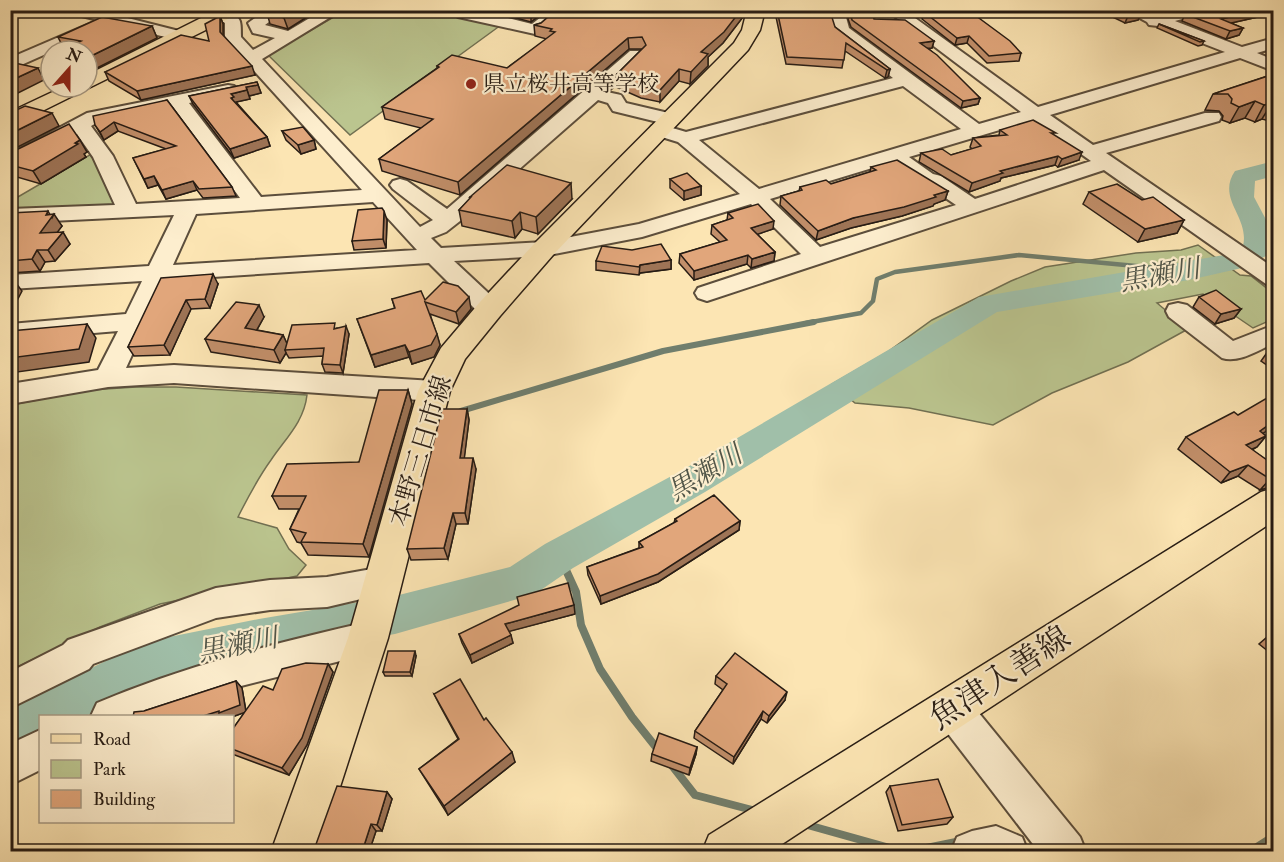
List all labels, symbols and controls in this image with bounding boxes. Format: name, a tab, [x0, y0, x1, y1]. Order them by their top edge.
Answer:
north arrow	[39, 39, 99, 99]
text: N	[63, 44, 85, 68]
place label: 県立桜井高等学校	[483, 70, 659, 98]
marker: 県立桜井高等学校	[464, 77, 478, 91]
water label: 黒瀬川	[1117, 251, 1206, 298]
street label: 本野三日市線	[383, 372, 459, 530]
water label: 黒瀬川	[662, 436, 751, 508]
street label: 魚津入善線	[922, 618, 1078, 738]
water label: 黒瀬川	[195, 621, 284, 669]
legend	[39, 715, 234, 823]
text: Road	[93, 728, 131, 751]
text: Park	[93, 758, 126, 781]
text: Building	[93, 788, 156, 811]

